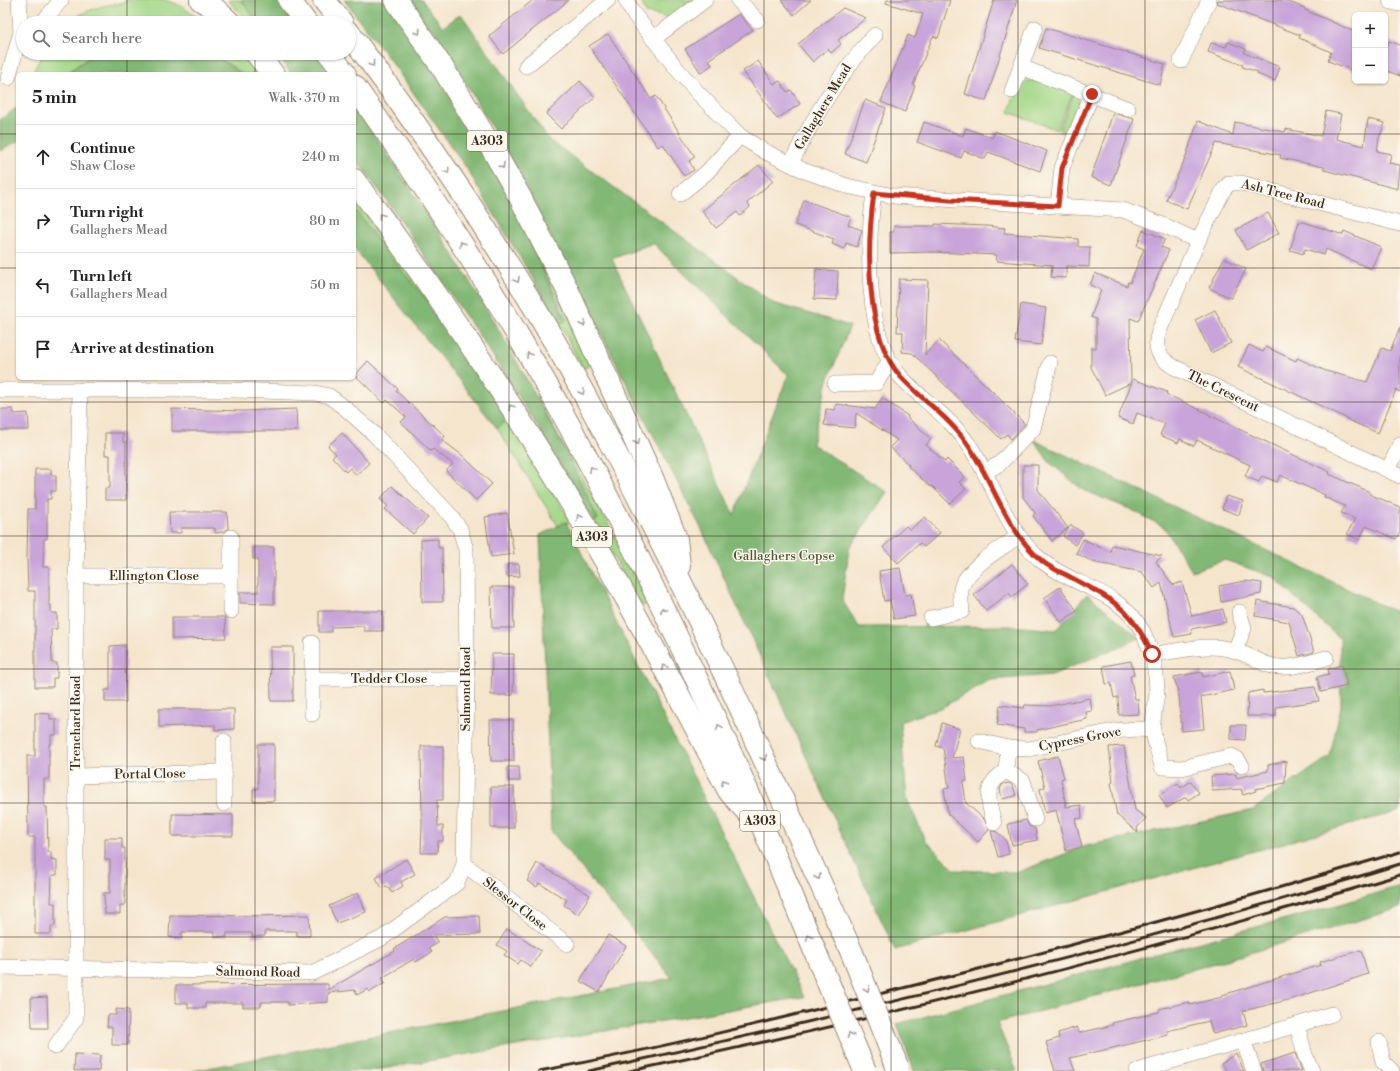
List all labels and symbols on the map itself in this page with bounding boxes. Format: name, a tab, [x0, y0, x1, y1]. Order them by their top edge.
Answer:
one-way arrow	[413, 28, 421, 35]
one-way arrow	[367, 60, 375, 67]
street label: Gallaghers Mead	[791, 61, 855, 153]
route end	[1083, 85, 1101, 103]
road number: A303	[467, 131, 507, 151]
one-way arrow	[498, 162, 505, 169]
one-way arrow	[442, 166, 449, 173]
street label: Ash Tree Road	[1239, 176, 1327, 212]
one-way arrow	[379, 214, 386, 221]
one-way arrow	[459, 241, 466, 248]
one-way arrow	[512, 276, 519, 283]
one-way arrow	[578, 320, 586, 327]
one-way arrow	[527, 352, 534, 359]
street label: The Crescent	[1184, 367, 1262, 415]
one-way arrow	[577, 388, 585, 396]
one-way arrow	[508, 404, 515, 411]
one-way arrow	[632, 439, 640, 446]
one-way arrow	[589, 466, 596, 473]
one-way arrow	[577, 514, 584, 521]
road number: A303	[572, 527, 612, 547]
park label: Gallaghers Copse	[733, 548, 835, 564]
street label: Ellington Close	[109, 568, 199, 584]
one-way arrow	[660, 607, 668, 614]
route start	[1143, 645, 1161, 663]
street label: Salmond Road	[458, 646, 474, 731]
one-way arrow	[661, 663, 669, 671]
street label: Tedder Close	[351, 671, 428, 687]
street label: Trenchard Road	[68, 675, 84, 770]
street label: Cypress Grove	[1037, 723, 1123, 755]
one-way arrow	[716, 724, 724, 732]
one-way arrow	[759, 754, 767, 762]
street label: Portal Close	[114, 765, 186, 783]
one-way arrow	[721, 779, 729, 786]
road number: A303	[740, 811, 780, 831]
one-way arrow	[813, 872, 821, 880]
street label: Slessor Close	[480, 874, 551, 934]
one-way arrow	[806, 933, 814, 940]
street label: Salmond Road	[216, 963, 301, 981]
one-way arrow	[862, 986, 870, 993]
one-way arrow	[847, 1031, 855, 1039]

